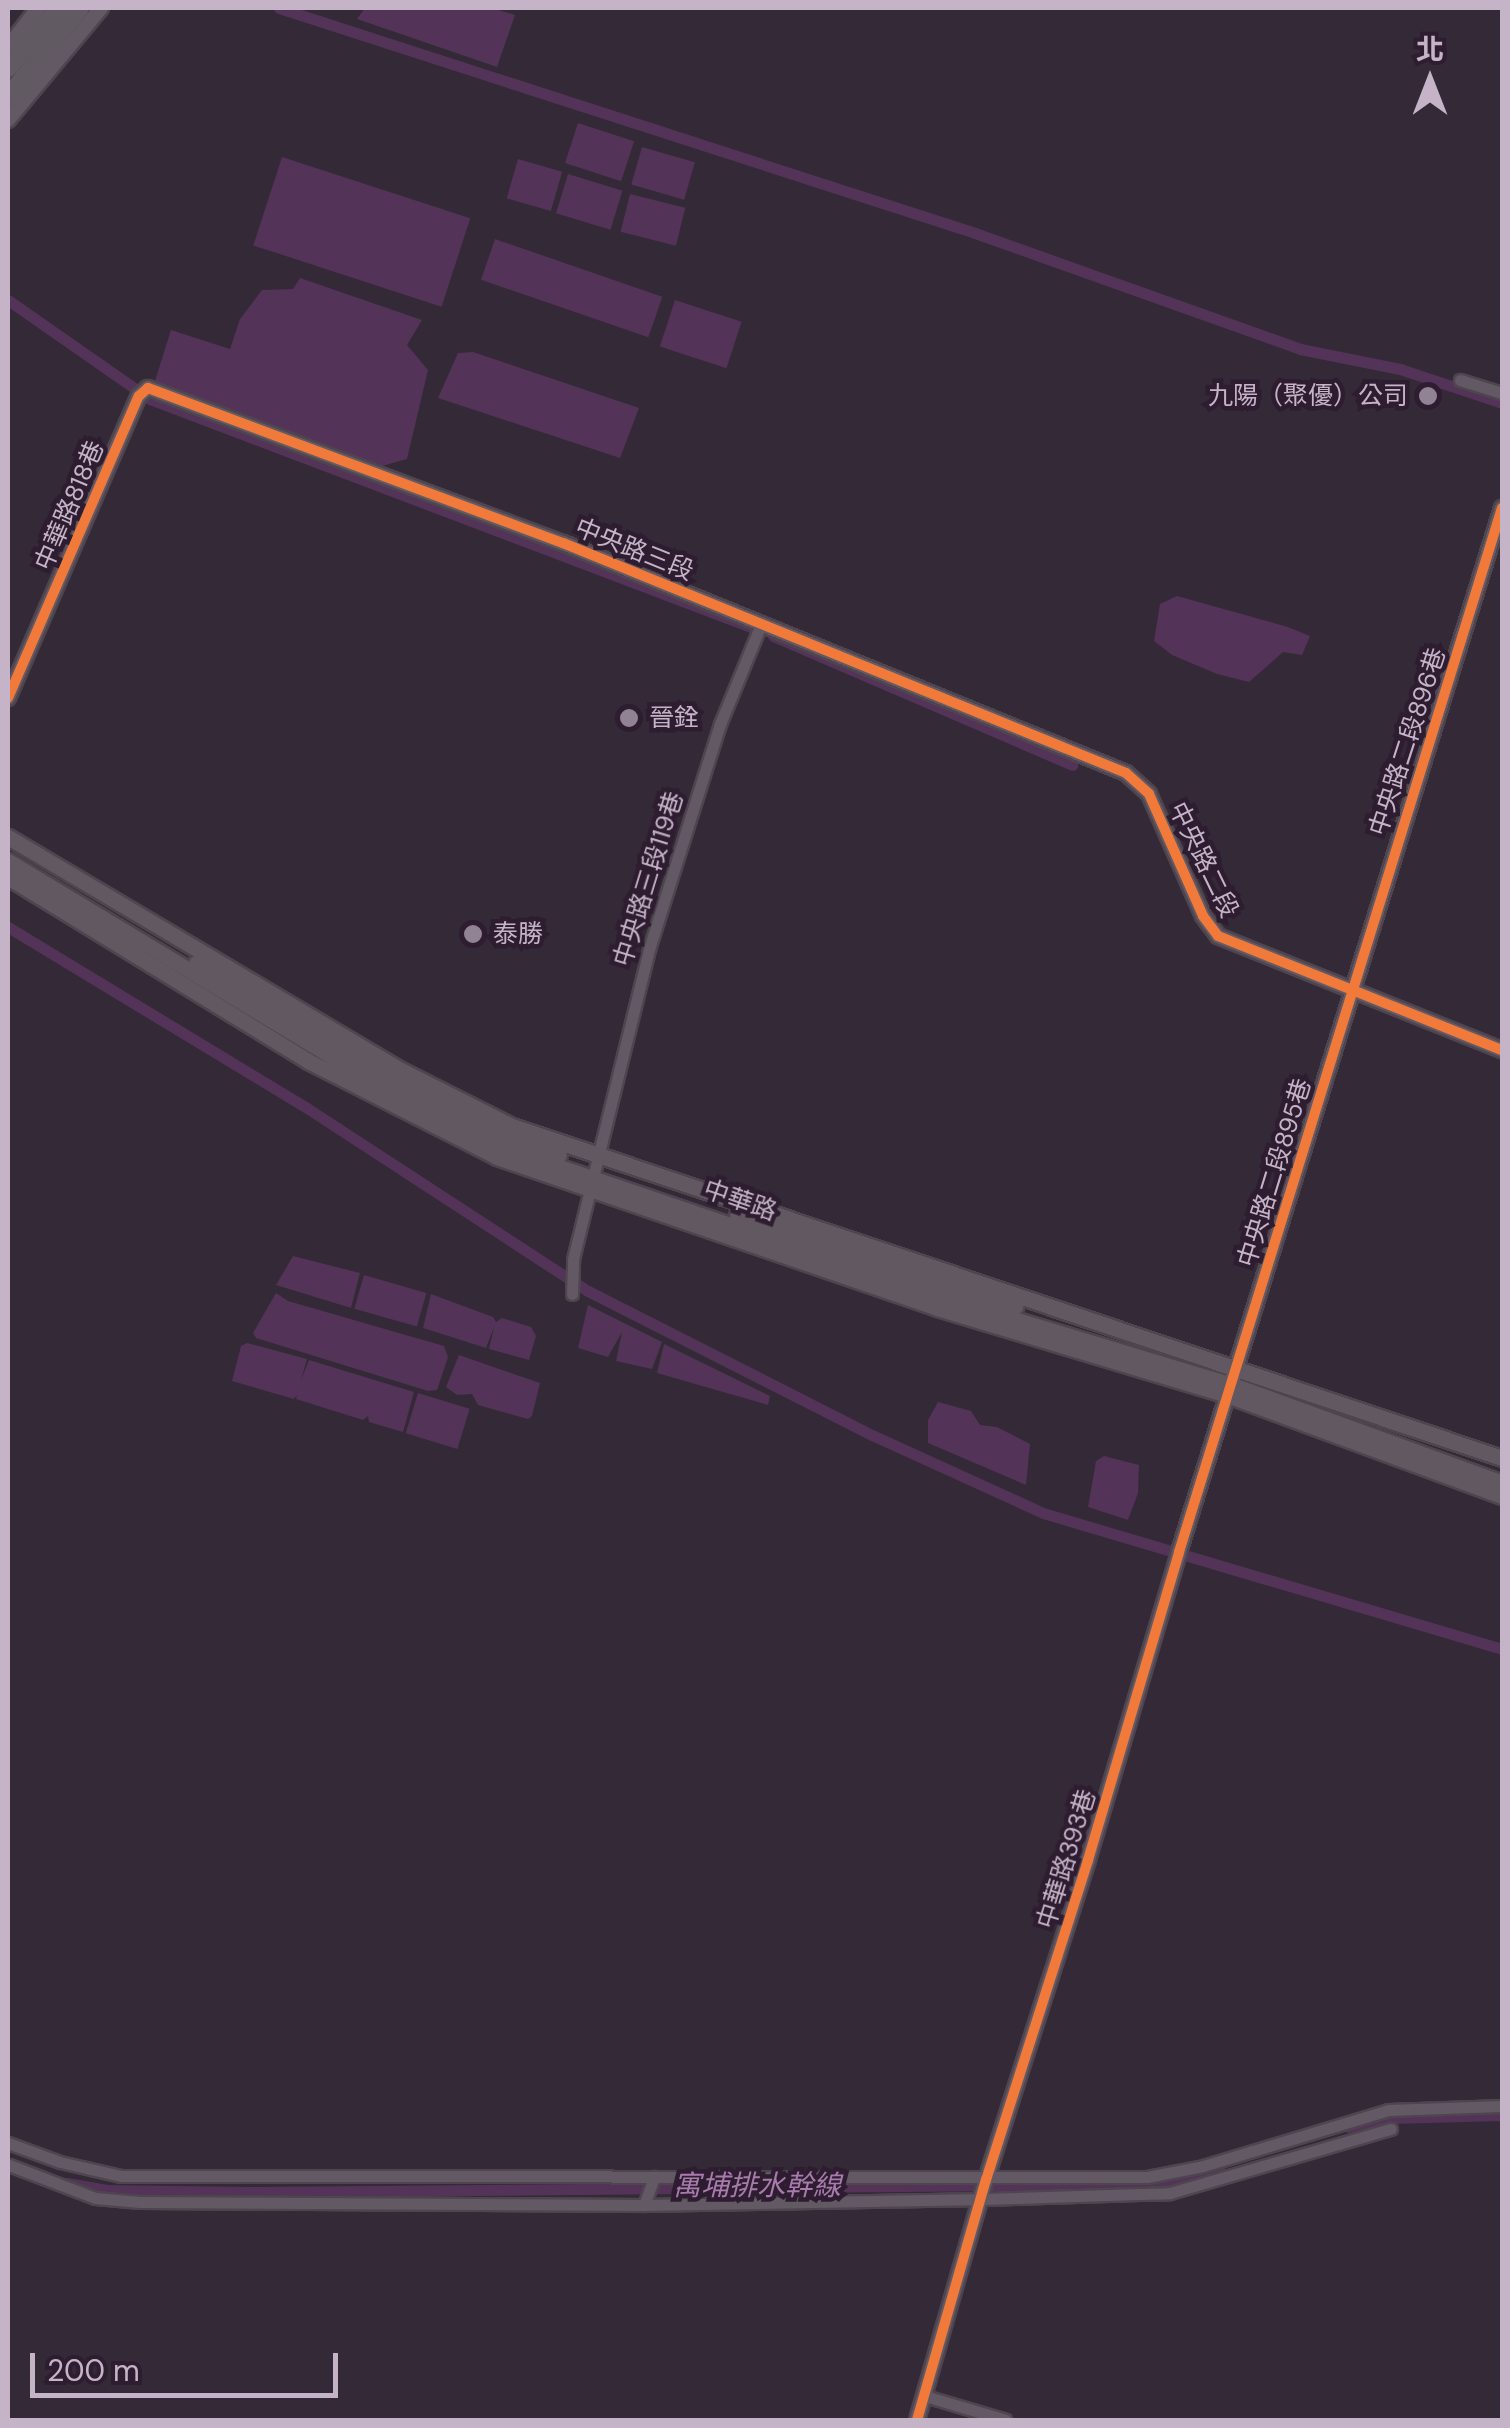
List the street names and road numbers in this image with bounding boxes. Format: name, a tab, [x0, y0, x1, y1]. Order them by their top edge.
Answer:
street label: 中華路818巷	[29, 437, 111, 575]
street label: 中央路三段	[570, 513, 698, 587]
street label: 中央路二段896巷	[1363, 644, 1453, 840]
street label: 中央路三段119巷	[608, 788, 690, 970]
street label: 中央路二段	[1162, 797, 1244, 923]
street label: 中央路二段895巷	[1232, 1075, 1318, 1271]
street label: 中華路	[700, 1175, 780, 1227]
street label: 中華路393巷	[1032, 1786, 1102, 1932]

